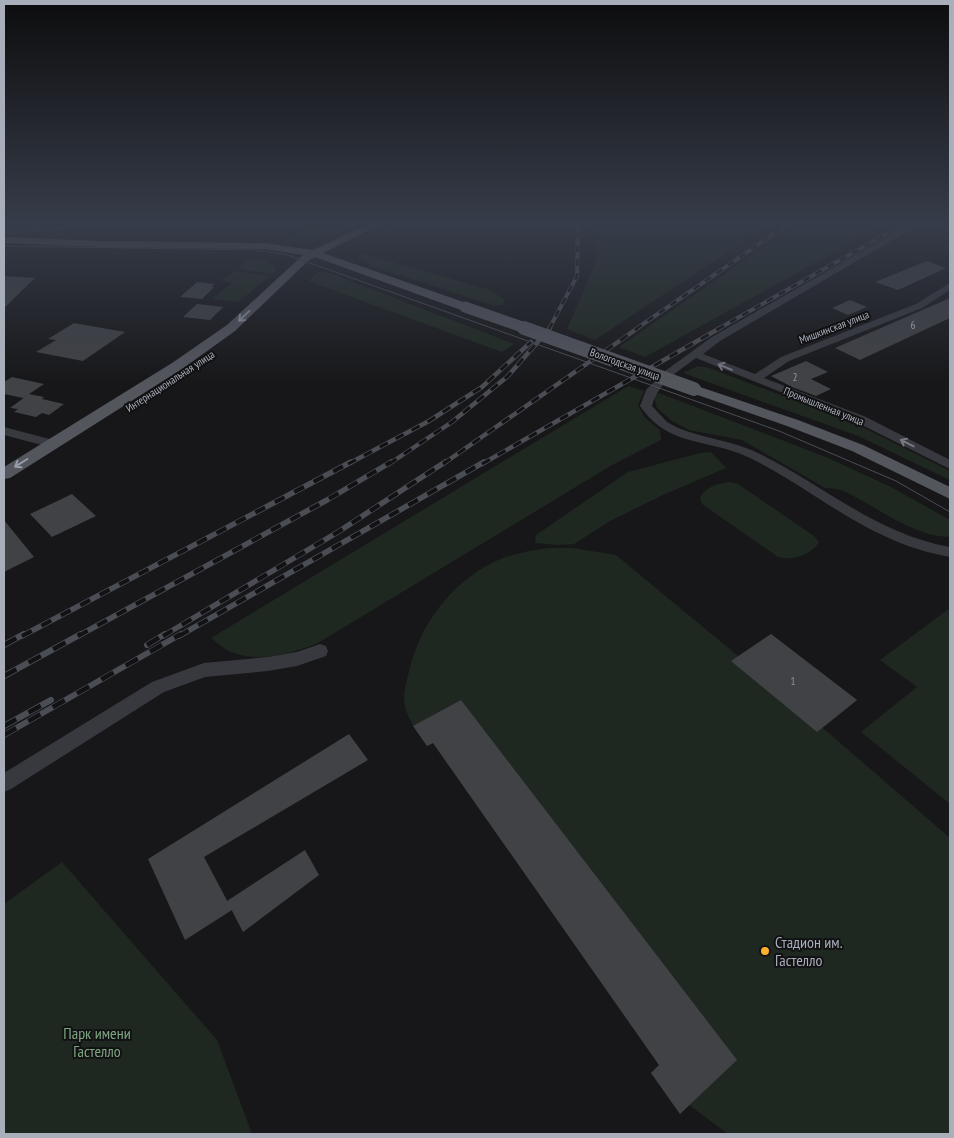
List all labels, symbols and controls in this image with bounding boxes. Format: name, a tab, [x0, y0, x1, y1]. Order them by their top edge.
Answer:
street label: Мишкинская улица	[797, 307, 871, 347]
one-way arrow	[238, 310, 250, 322]
house number: 6	[911, 318, 916, 332]
street label: Вологодская улица	[588, 345, 662, 383]
street label: Интернациональная улица	[123, 347, 217, 415]
one-way arrow	[718, 362, 733, 371]
house number: 2	[793, 370, 798, 384]
street label: Промышленная улица	[782, 383, 866, 429]
one-way arrow	[900, 438, 915, 447]
one-way arrow	[15, 458, 29, 468]
house number: 1	[791, 674, 796, 688]
place label: Стадион им. Гастелло	[775, 932, 843, 970]
marker: Стадион им. Гастелло	[759, 945, 771, 957]
park label: Парк имени Гастелло	[63, 1023, 131, 1061]

